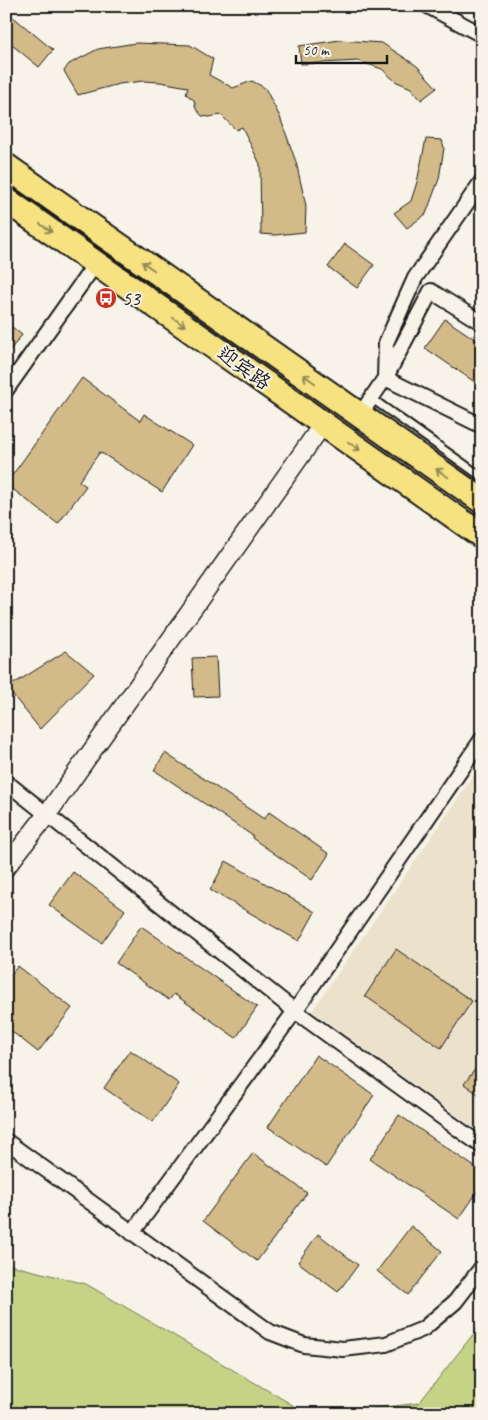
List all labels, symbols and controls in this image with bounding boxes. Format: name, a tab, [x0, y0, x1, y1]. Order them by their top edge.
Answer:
scale bar	[296, 32, 387, 64]
text: 50 m	[303, 41, 330, 60]
one-way arrow	[39, 223, 53, 233]
one-way arrow	[141, 261, 155, 271]
bus stop icon: 53	[94, 286, 118, 310]
place label: 53	[122, 286, 142, 311]
one-way arrow	[172, 317, 186, 327]
street label: 迎宾路	[212, 341, 277, 396]
one-way arrow	[302, 374, 316, 384]
one-way arrow	[347, 441, 361, 451]
one-way arrow	[435, 468, 449, 478]

